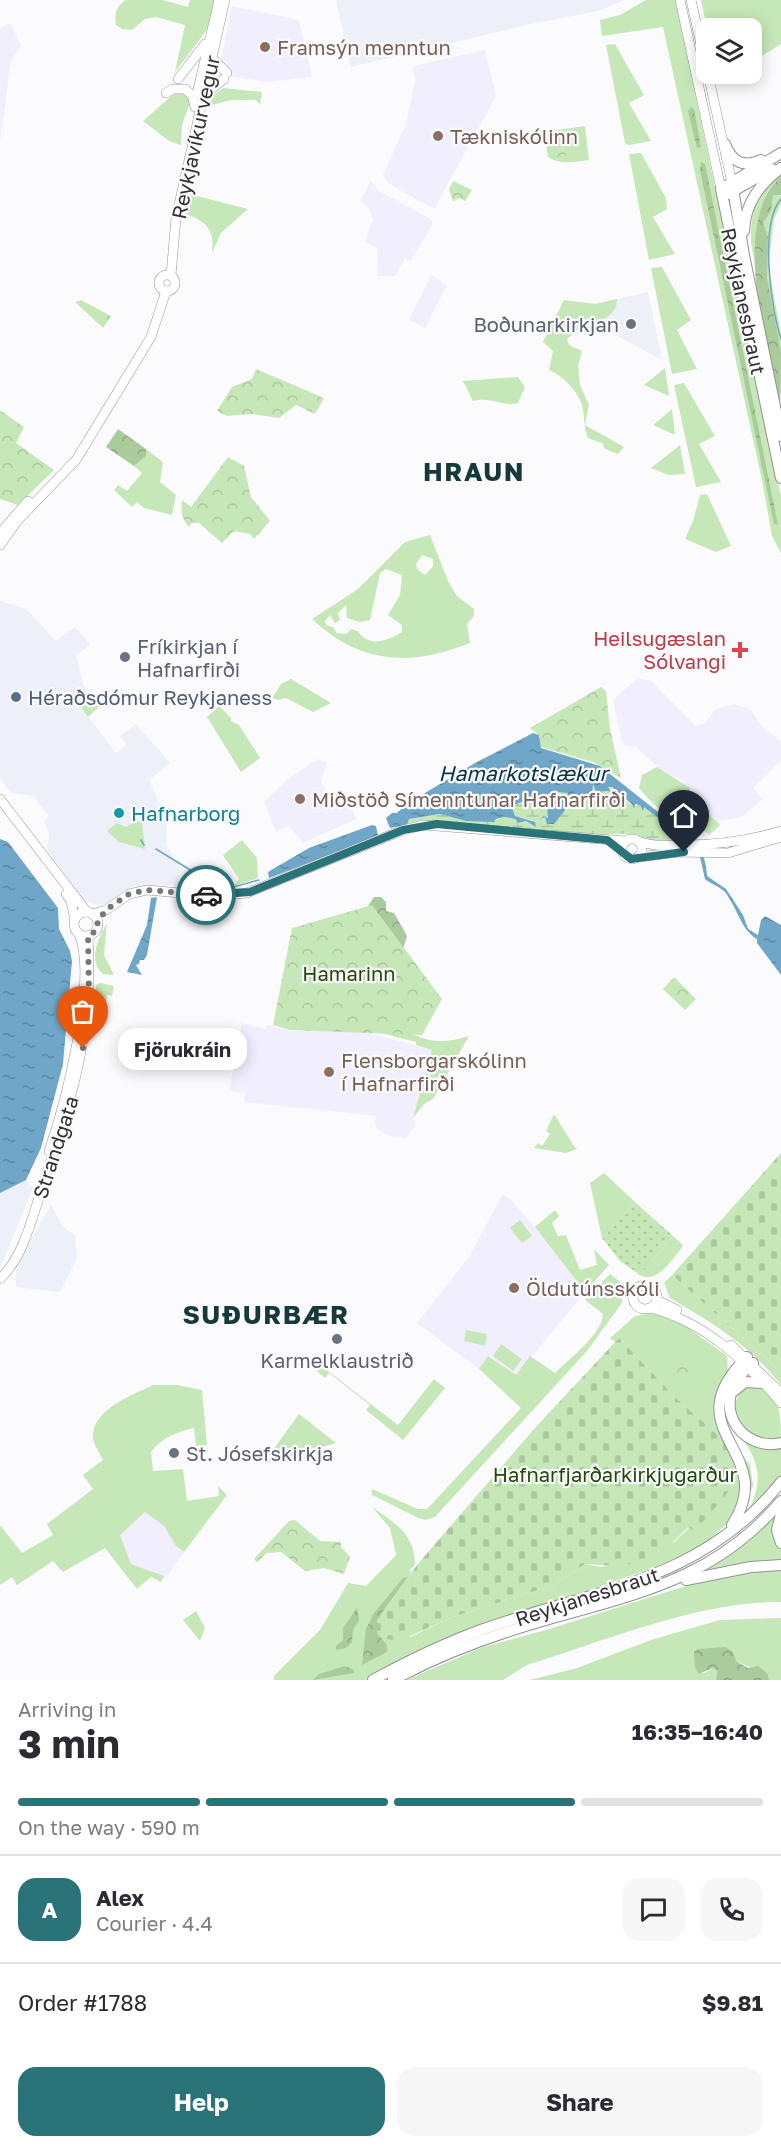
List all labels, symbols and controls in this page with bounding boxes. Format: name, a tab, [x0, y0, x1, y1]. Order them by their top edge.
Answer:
map controls	[696, 18, 762, 84]
button: layers	[696, 18, 762, 84]
place label: Framsýn menntun	[277, 35, 451, 59]
marker: Framsýn menntun	[258, 40, 272, 54]
street label: Reykjavíkurvegur	[166, 53, 224, 221]
place label: Tækniskólinn	[450, 124, 578, 148]
marker: Tækniskólinn	[431, 129, 445, 143]
street label: Reykjanesbraut	[717, 225, 771, 377]
place label: Boðunarkirkjan	[473, 312, 619, 336]
marker: Boðunarkirkjan	[624, 317, 638, 331]
district label: HRAUN	[423, 456, 525, 487]
place label: Heilsugæslan Sólvangi	[593, 626, 726, 673]
place label: Fríkirkjan í Hafnarfirði	[137, 634, 240, 681]
marker: Heilsugæslan Sólvangi	[731, 641, 749, 659]
marker: Fríkirkjan í Hafnarfirði	[118, 650, 132, 664]
place label: Héraðsdómur Reykjaness	[28, 685, 272, 709]
marker: Héraðsdómur Reykjaness	[9, 690, 23, 704]
water label: Hamarkotslækur	[438, 760, 610, 786]
place label: Miðstöð Símenntunar Hafnarfirði	[312, 787, 626, 811]
pin	[658, 790, 709, 852]
marker: Miðstöð Símenntunar Hafnarfirði	[293, 792, 307, 806]
icon: home	[667, 799, 700, 832]
place label: Hafnarborg	[131, 801, 240, 825]
marker: Hafnarborg	[112, 806, 126, 820]
courier	[176, 865, 236, 925]
icon: car	[190, 879, 223, 912]
park label: Hamarinn	[302, 961, 396, 985]
pin	[57, 986, 108, 1048]
icon: bag	[66, 995, 99, 1028]
callout: Fjörukráin	[119, 1027, 248, 1069]
text: Fjörukráin	[134, 1037, 231, 1061]
place label: Flensborgarskólinn í Hafnarfirði	[341, 1048, 527, 1095]
marker: Flensborgarskólinn í Hafnarfirði	[322, 1065, 336, 1079]
street label: Strandgata	[27, 1093, 83, 1201]
place label: Öldutúnsskóli	[526, 1276, 660, 1300]
marker: Öldutúnsskóli	[507, 1281, 521, 1295]
district label: SUÐURBÆR	[182, 1299, 350, 1330]
marker: Karmelklaustrið	[330, 1332, 344, 1346]
place label: Karmelklaustrið	[260, 1348, 414, 1372]
place label: St. Jósefskirkja	[186, 1441, 333, 1465]
marker: St. Jósefskirkja	[167, 1446, 181, 1460]
park label: Hafnarfjarðarkirkjugarður	[493, 1462, 737, 1486]
street label: Reykjanesbraut	[512, 1561, 662, 1631]
text: Arriving in	[18, 1697, 116, 1721]
text: 16:35–16:40	[632, 1718, 763, 1745]
text: 3 min	[18, 1720, 120, 1767]
text: On the way · 590 m	[18, 1815, 200, 1839]
button: chat	[622, 1878, 685, 1941]
button: phone	[700, 1878, 763, 1941]
text: Alex	[96, 1884, 144, 1911]
text: A	[42, 1896, 57, 1923]
text: Courier · 4.4	[96, 1911, 213, 1935]
text: Order #1788	[18, 1989, 147, 2016]
text: $9.81	[702, 1989, 763, 2016]
button: Help	[18, 2067, 385, 2136]
button: Share	[397, 2067, 763, 2136]

